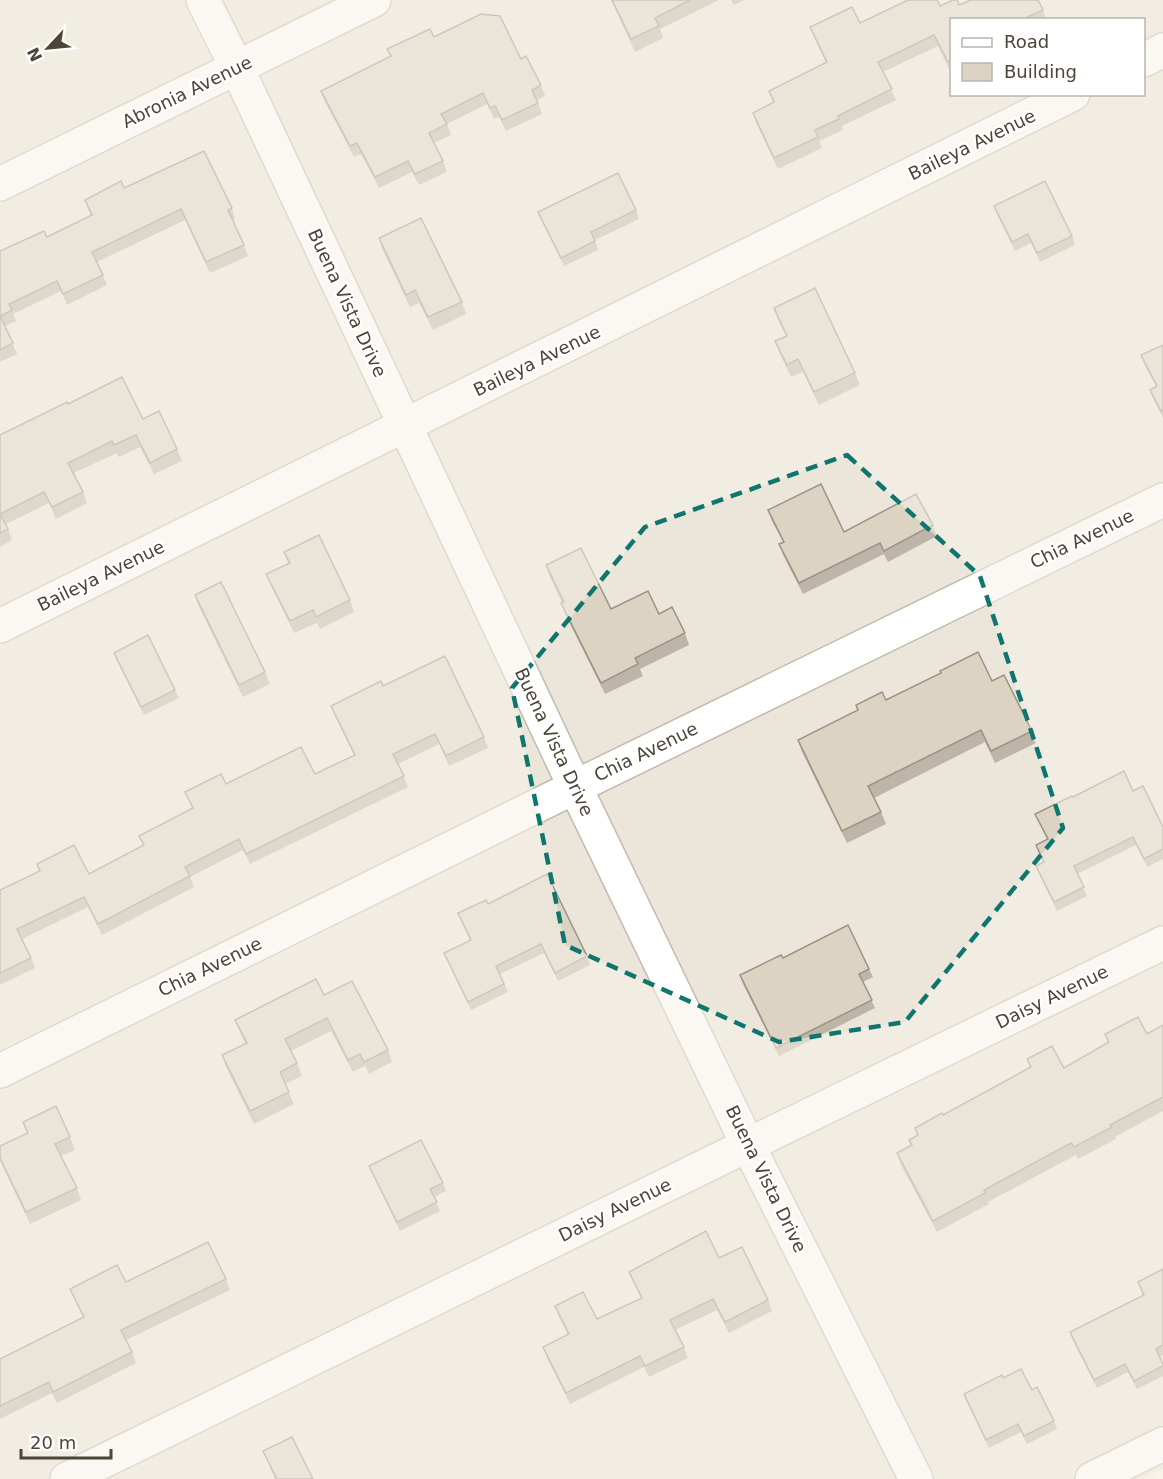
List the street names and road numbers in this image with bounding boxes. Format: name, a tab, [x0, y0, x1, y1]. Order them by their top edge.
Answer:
street label: Abronia Avenue	[118, 51, 255, 132]
street label: Baileya Avenue	[905, 105, 1039, 184]
street label: Buena Vista Drive	[304, 225, 391, 380]
street label: Baileya Avenue	[470, 321, 604, 400]
street label: Chia Avenue	[1027, 504, 1137, 573]
street label: Baileya Avenue	[34, 536, 168, 615]
street label: Buena Vista Drive	[511, 664, 598, 819]
street label: Chia Avenue	[591, 717, 701, 786]
street label: Chia Avenue	[155, 932, 265, 1001]
street label: Daisy Avenue	[992, 960, 1111, 1033]
street label: Buena Vista Drive	[722, 1102, 811, 1256]
street label: Daisy Avenue	[555, 1173, 674, 1246]

